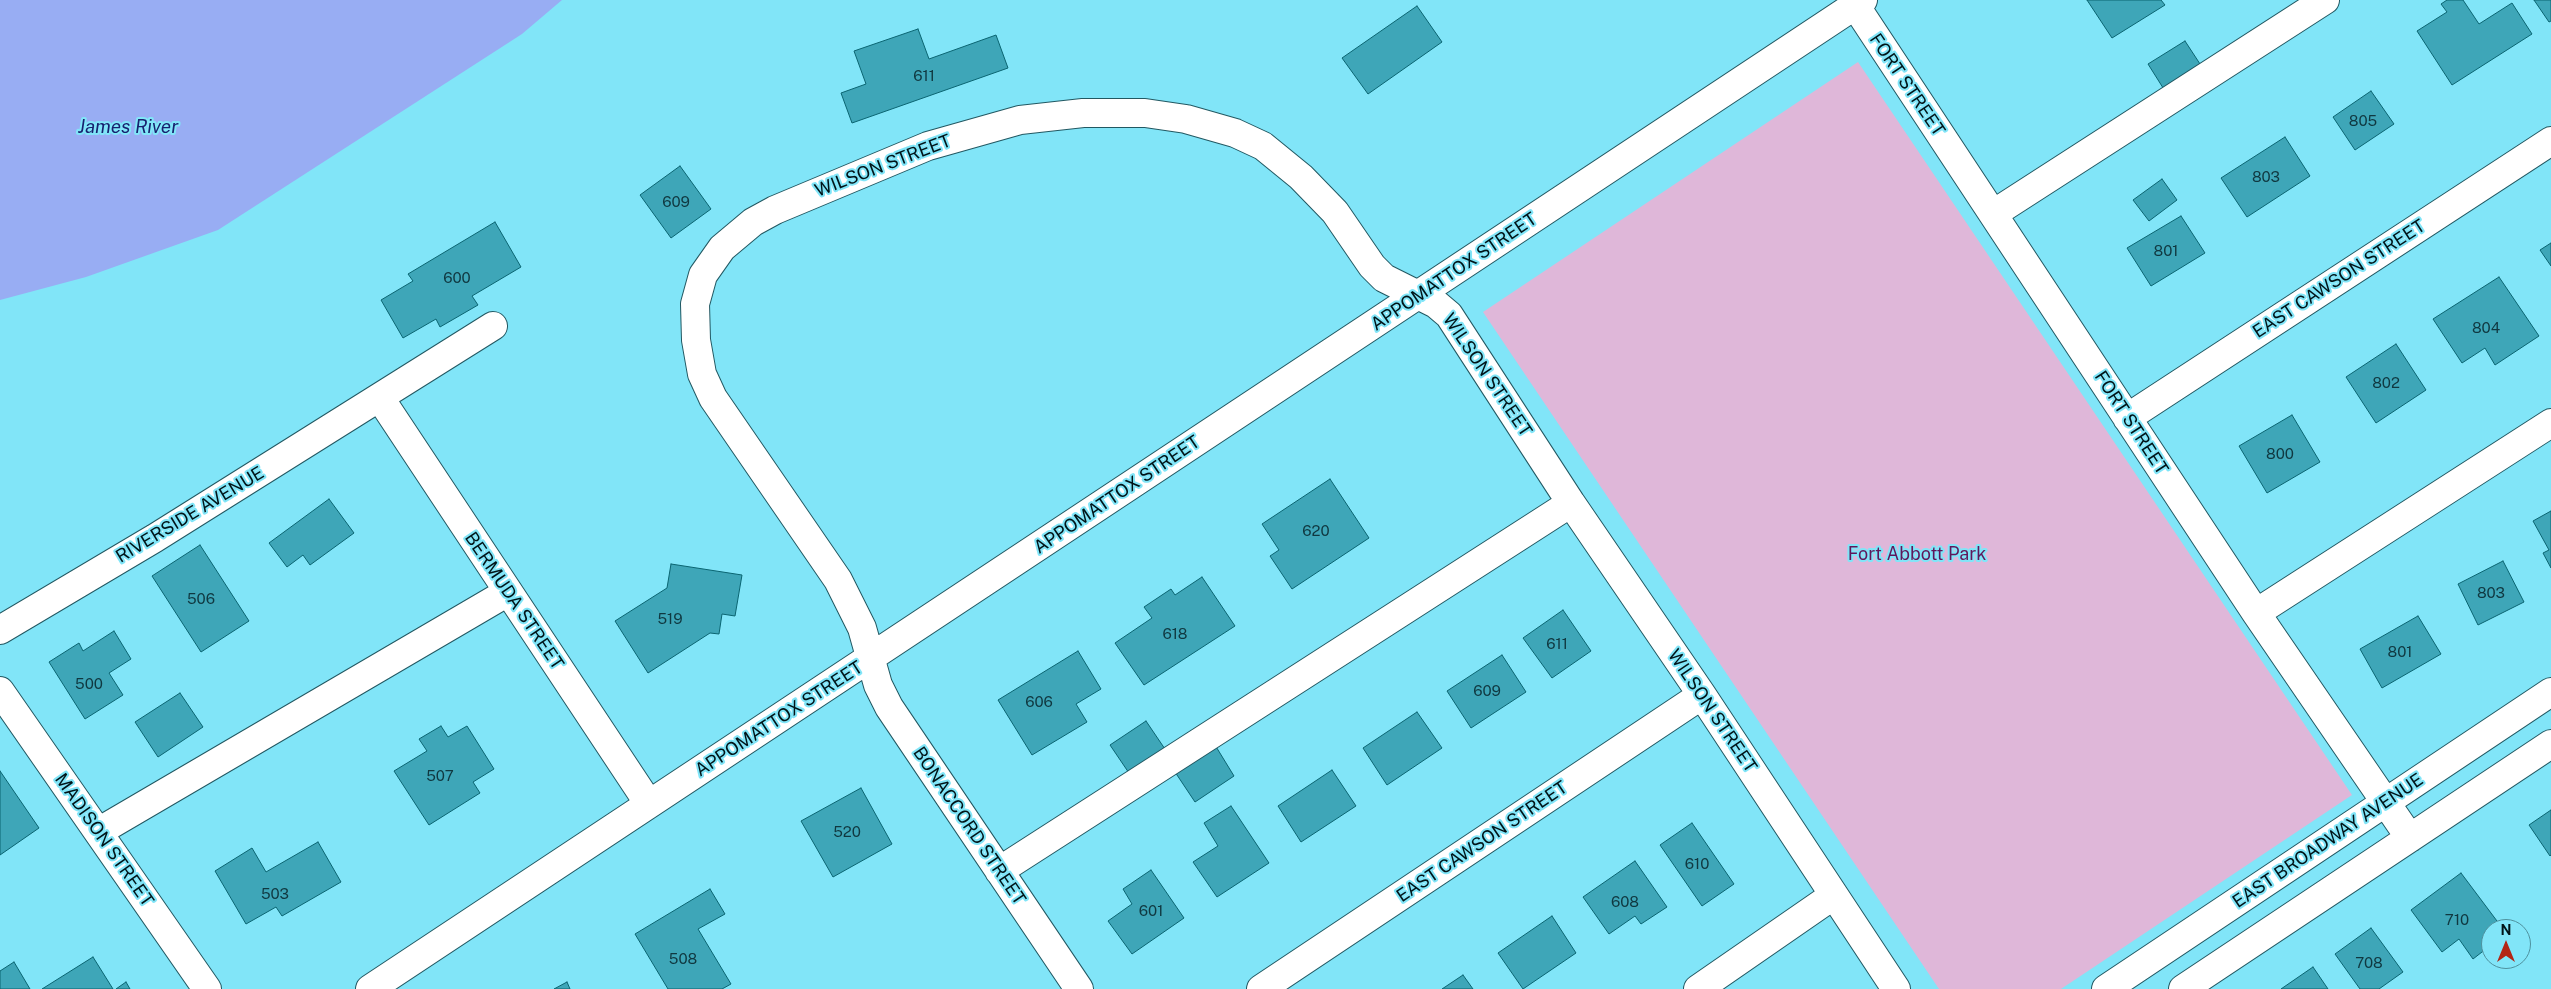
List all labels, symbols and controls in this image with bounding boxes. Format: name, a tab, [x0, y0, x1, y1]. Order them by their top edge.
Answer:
street label: FORT STREET	[1865, 30, 1949, 140]
house number: 611	[913, 67, 935, 85]
house number: 805	[2349, 112, 2377, 130]
water label: James River	[78, 116, 178, 138]
street label: WILSON STREET	[812, 130, 954, 202]
house number: 803	[2252, 168, 2280, 186]
house number: 609	[662, 193, 690, 211]
street label: APPOMATTOX STREET	[1367, 208, 1541, 336]
street label: EAST CAWSON STREET	[2249, 215, 2429, 343]
house number: 801	[2154, 242, 2178, 260]
house number: 600	[443, 269, 471, 287]
street label: WILSON STREET	[1438, 309, 1536, 441]
house number: 804	[2472, 319, 2500, 337]
street label: FORT STREET	[2090, 367, 2172, 479]
house number: 802	[2372, 374, 2400, 392]
street label: APPOMATTOX STREET	[1030, 431, 1204, 559]
house number: 800	[2266, 445, 2294, 463]
street label: RIVERSIDE AVENUE	[112, 462, 268, 568]
house number: 620	[1302, 522, 1330, 540]
street label: BERMUDA STREET	[460, 528, 568, 674]
park label: Fort Abbott Park	[1848, 543, 1986, 565]
house number: 803	[2477, 584, 2505, 602]
house number: 506	[187, 590, 215, 608]
house number: 519	[657, 610, 683, 628]
house number: 618	[1162, 625, 1188, 643]
house number: 611	[1546, 635, 1568, 653]
house number: 801	[2388, 643, 2412, 661]
street label: WILSON STREET	[1663, 645, 1761, 777]
street label: APPOMATTOX STREET	[691, 657, 867, 781]
house number: 500	[75, 675, 103, 693]
house number: 609	[1473, 682, 1501, 700]
house number: 606	[1025, 693, 1053, 711]
street label: BONACCORD STREET	[908, 743, 1030, 909]
house number: 507	[426, 767, 454, 785]
street label: MADISON STREET	[50, 769, 158, 911]
street label: EAST BROADWAY AVENUE	[2229, 769, 2427, 913]
street label: EAST CAWSON STREET	[1393, 777, 1571, 907]
house number: 520	[833, 823, 861, 841]
house number: 610	[1685, 855, 1709, 873]
house number: 503	[261, 885, 289, 903]
house number: 608	[1611, 893, 1639, 911]
house number: 601	[1139, 902, 1163, 920]
house number: 710	[2445, 911, 2469, 929]
north arrow	[2481, 919, 2531, 969]
text: N	[2501, 922, 2511, 938]
house number: 508	[669, 950, 697, 968]
house number: 708	[2355, 954, 2383, 972]

